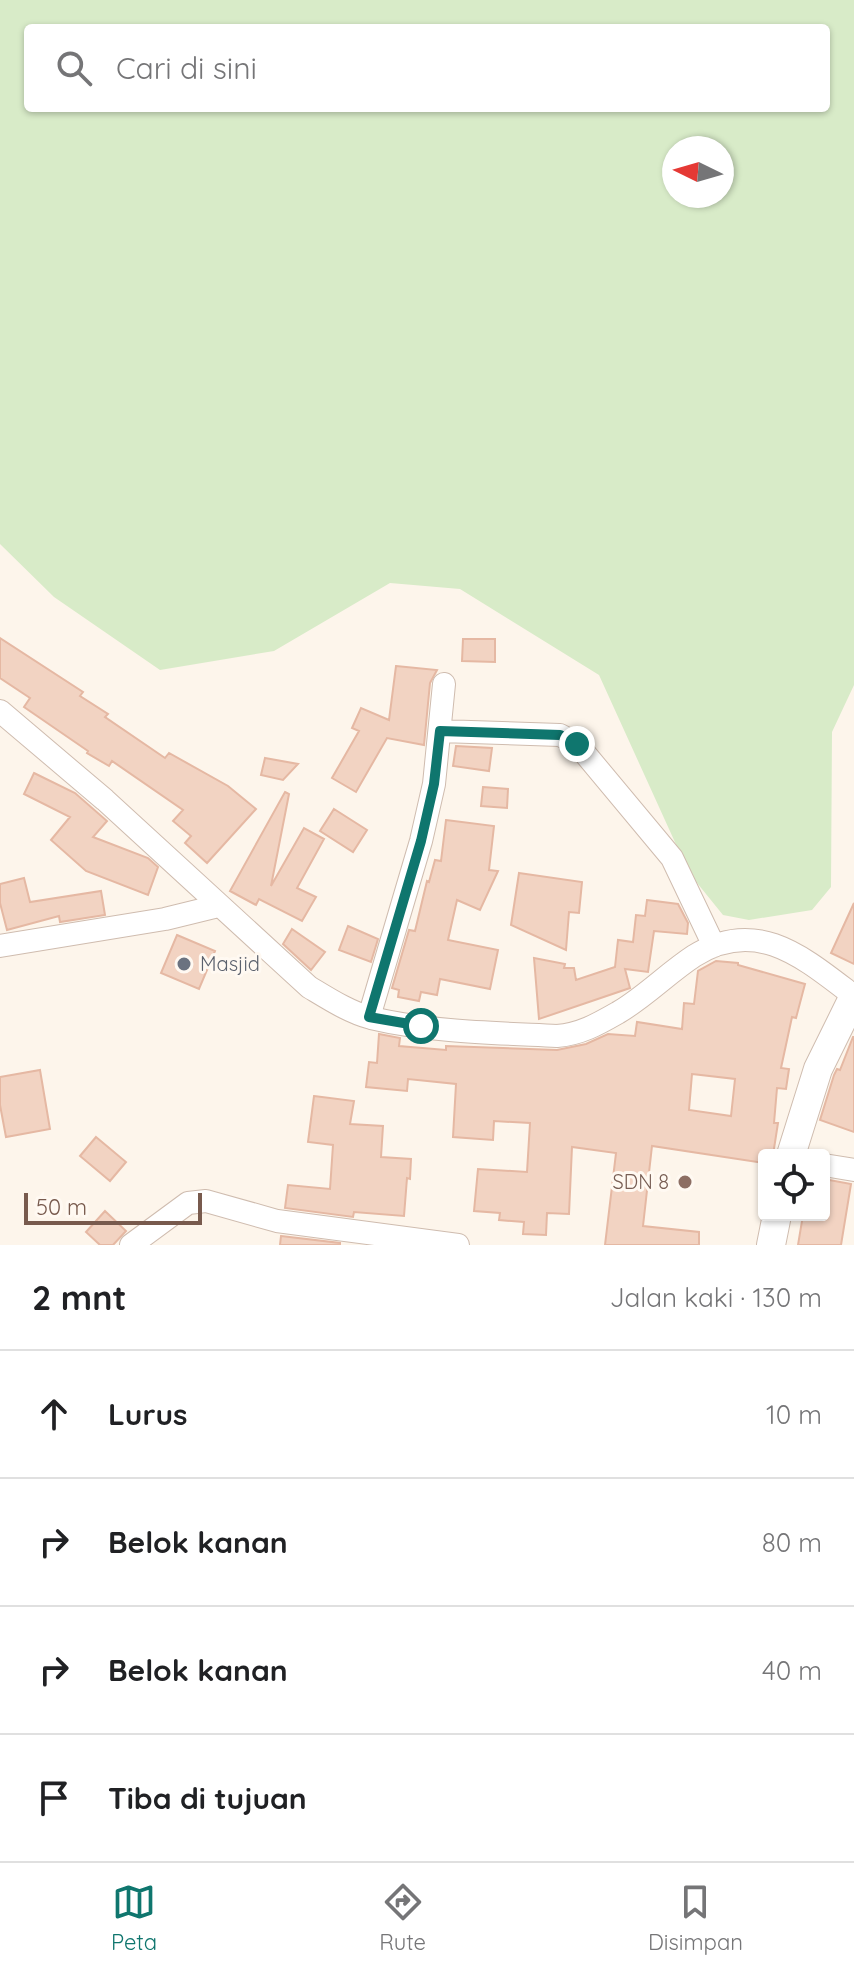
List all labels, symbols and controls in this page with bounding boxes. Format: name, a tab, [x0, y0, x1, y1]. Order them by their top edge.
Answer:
search box	[24, 24, 830, 112]
icon: search	[52, 46, 96, 90]
text: Cari di sini	[116, 49, 257, 87]
north arrow	[662, 136, 734, 208]
route end	[559, 726, 595, 762]
place label: Masjid	[200, 951, 260, 976]
marker: Masjid	[175, 955, 193, 973]
route start	[403, 1008, 439, 1044]
map controls	[758, 1149, 830, 1221]
button: locate	[758, 1149, 830, 1221]
place label: SDN 8	[613, 1169, 669, 1194]
marker: SDN 8	[676, 1173, 694, 1191]
scale bar	[24, 1189, 202, 1225]
text: 50 m	[36, 1193, 87, 1221]
text: 2 mnt	[32, 1276, 126, 1319]
text: Jalan kaki · 130 m	[610, 1281, 822, 1314]
icon: ahead	[32, 1392, 76, 1436]
text: Lurus	[108, 1395, 188, 1433]
text: 10 m	[766, 1398, 822, 1431]
icon: right	[32, 1520, 76, 1564]
text: Belok kanan	[108, 1523, 288, 1561]
text: 80 m	[762, 1526, 822, 1559]
icon: right	[32, 1648, 76, 1692]
text: Belok kanan	[108, 1651, 288, 1689]
text: 40 m	[762, 1654, 822, 1687]
icon: arrive	[32, 1776, 76, 1820]
text: Tiba di tujuan	[108, 1779, 307, 1817]
tab: Peta	[111, 1880, 157, 1956]
tab: Rute	[379, 1880, 426, 1956]
tab: Disimpan	[648, 1880, 743, 1956]

